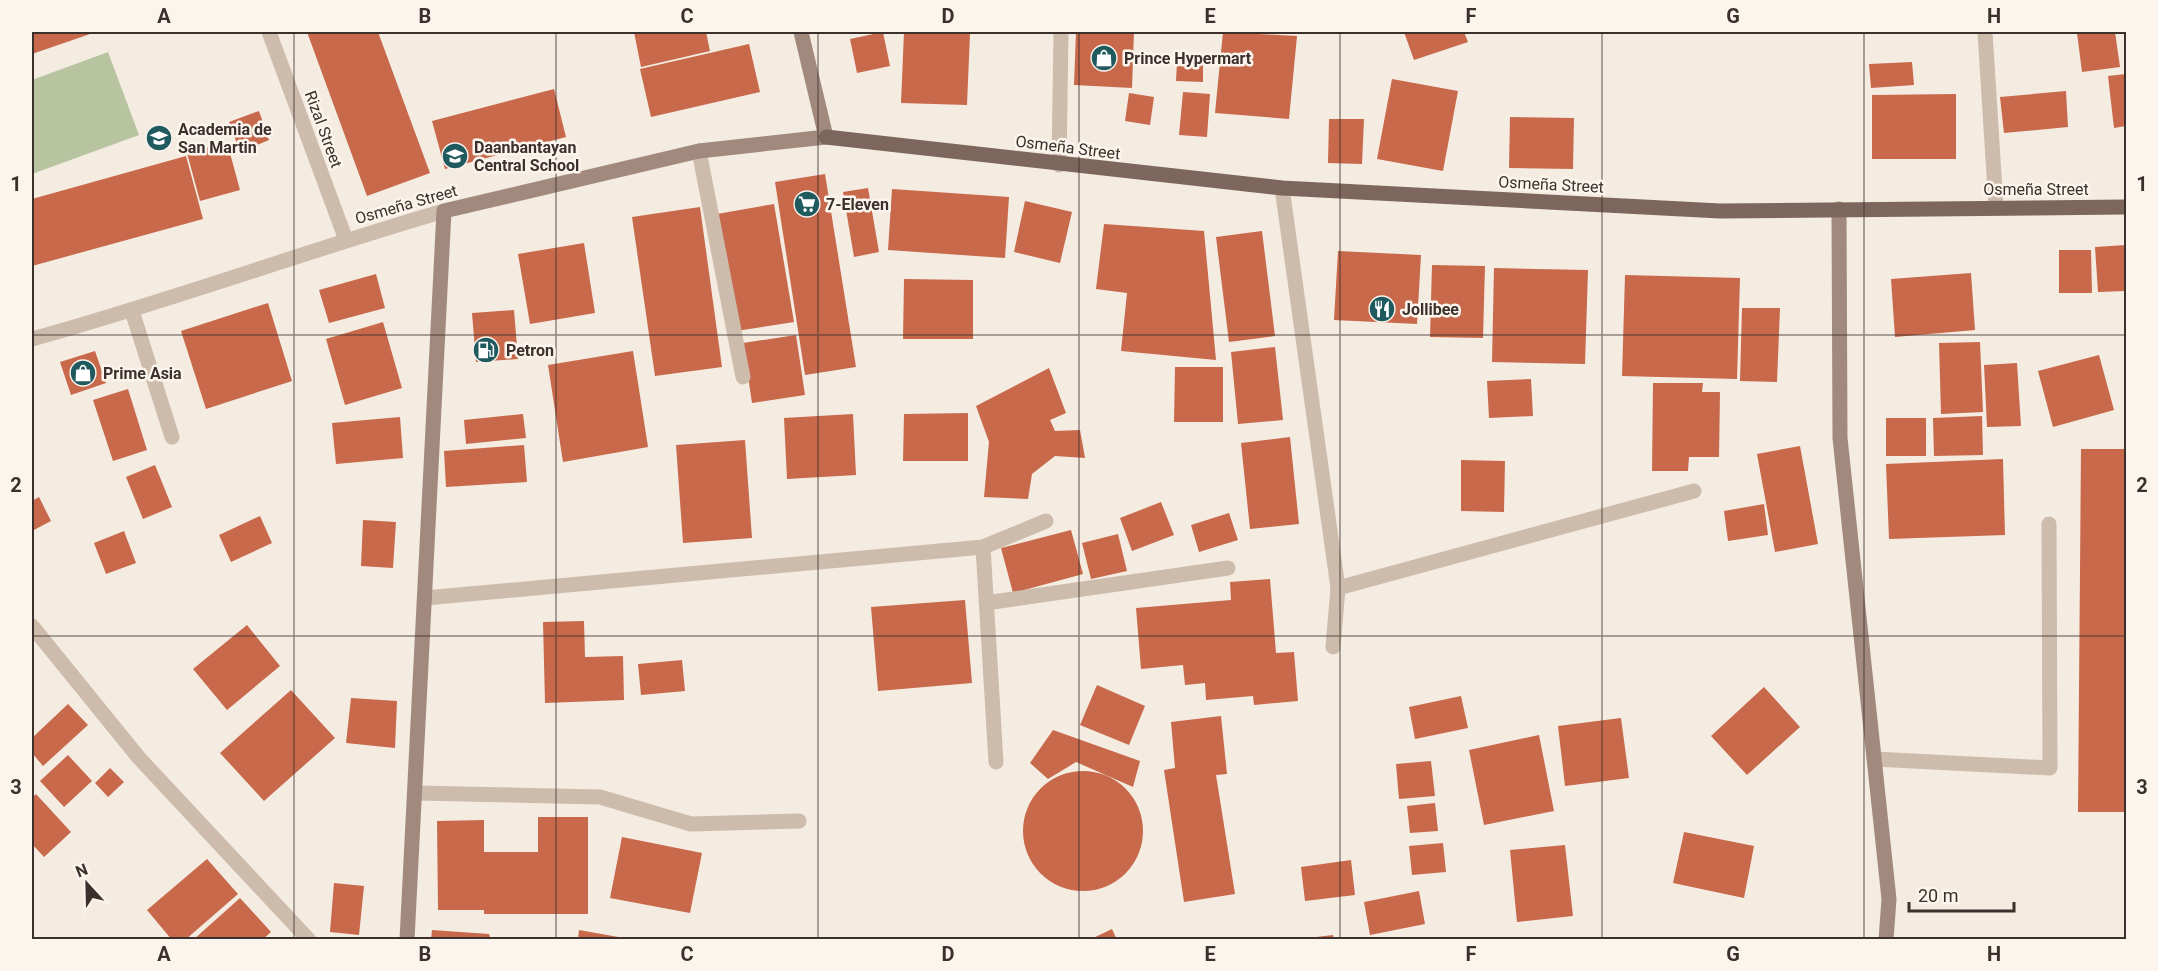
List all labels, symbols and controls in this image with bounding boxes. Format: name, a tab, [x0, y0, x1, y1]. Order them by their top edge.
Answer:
text: A	[157, 4, 171, 28]
text: B	[419, 4, 431, 28]
text: C	[680, 4, 694, 28]
text: D	[942, 4, 955, 28]
text: E	[1204, 4, 1216, 28]
text: F	[1466, 4, 1477, 28]
text: G	[1726, 4, 1740, 28]
text: H	[1987, 4, 2001, 28]
shop icon: Prince Hypermart	[1089, 43, 1119, 73]
place label: Prince Hypermart	[1124, 49, 1252, 68]
street label: Rizal Street	[301, 88, 346, 170]
place label: Academia de San Martin	[178, 120, 272, 157]
school or university icon: Academia de San Martin	[144, 123, 174, 153]
street label: Osmeña Street	[1014, 132, 1121, 163]
place label: Daanbantayan Central School	[474, 138, 579, 175]
school or university icon: Daanbantayan Central School	[440, 141, 470, 171]
text: 1	[10, 172, 22, 196]
street label: Osmeña Street	[1498, 172, 1604, 197]
text: 1	[2136, 172, 2148, 196]
street label: Osmeña Street	[1983, 180, 2089, 199]
street label: Osmeña Street	[353, 181, 459, 228]
supermarket icon: 7-Eleven	[792, 189, 822, 219]
place label: 7-Eleven	[826, 195, 889, 214]
restaurant icon: Jollibee	[1367, 294, 1397, 324]
place label: Jollibee	[1402, 300, 1459, 319]
fuel station icon: Petron	[471, 335, 501, 365]
place label: Petron	[506, 341, 554, 360]
shop icon: Prime Asia	[68, 358, 98, 388]
place label: Prime Asia	[103, 364, 182, 383]
text: 2	[10, 473, 22, 497]
text: 2	[2136, 473, 2148, 497]
text: 3	[10, 775, 22, 799]
text: 3	[2136, 775, 2148, 799]
north arrow	[57, 854, 117, 914]
text: N	[73, 860, 90, 881]
scale bar	[1909, 875, 2014, 913]
text: 20 m	[1918, 885, 1958, 906]
text: A	[157, 942, 171, 966]
text: B	[419, 942, 431, 966]
text: C	[680, 942, 694, 966]
text: D	[942, 942, 955, 966]
text: E	[1204, 942, 1216, 966]
text: F	[1466, 942, 1477, 966]
text: G	[1726, 942, 1740, 966]
text: H	[1987, 942, 2001, 966]

